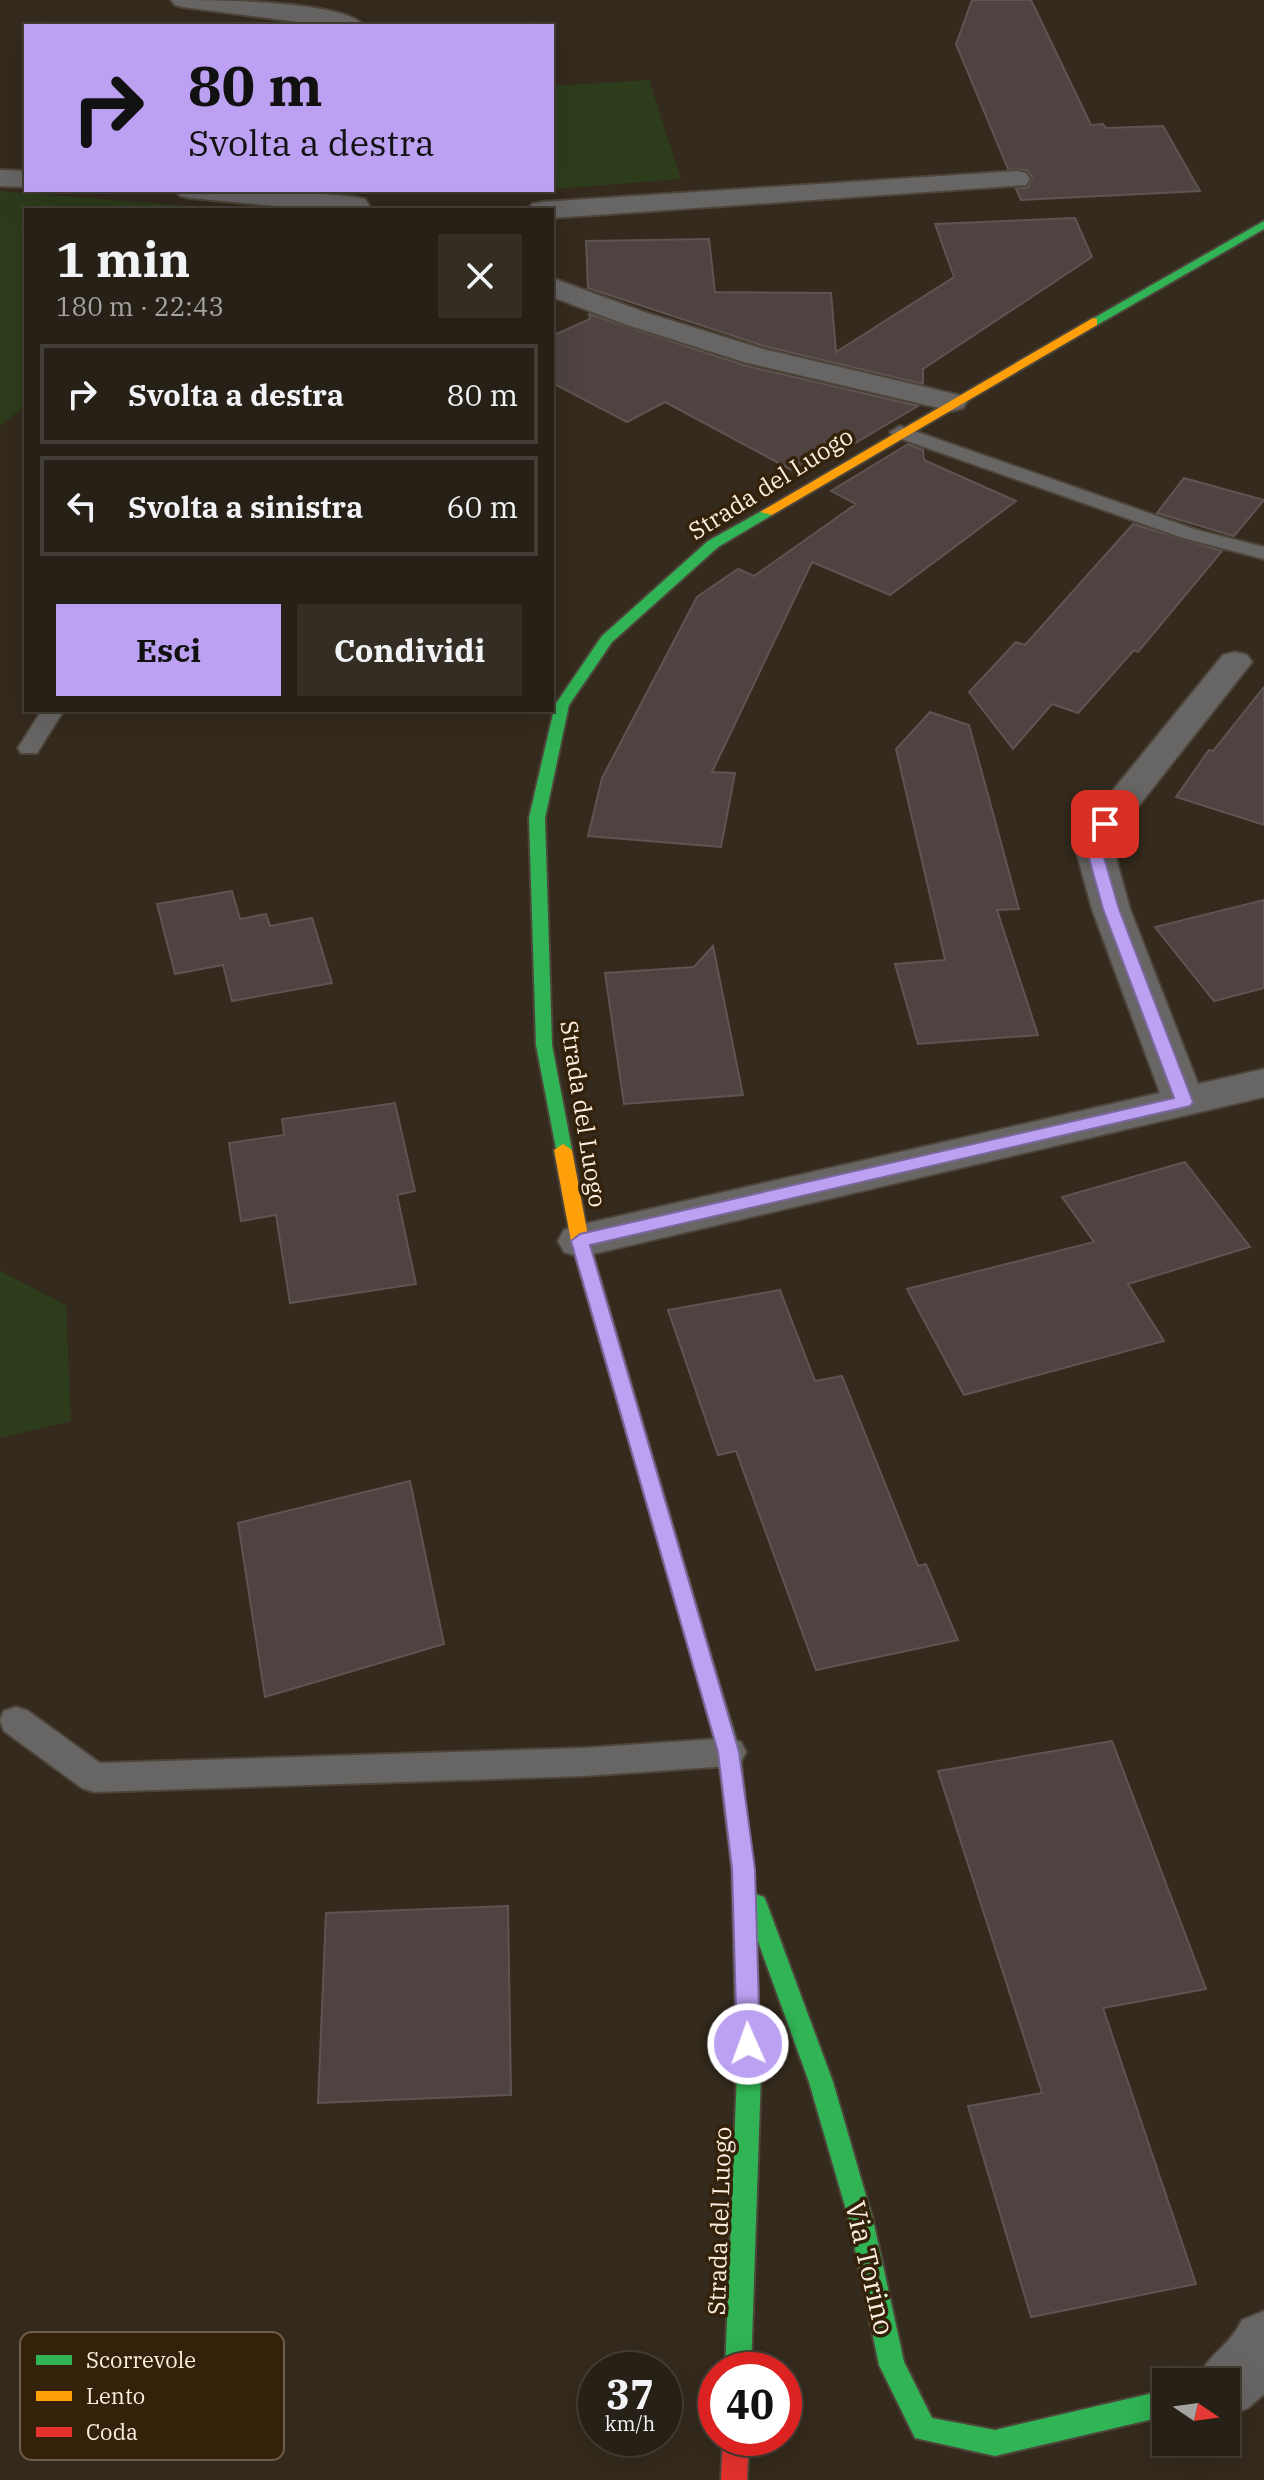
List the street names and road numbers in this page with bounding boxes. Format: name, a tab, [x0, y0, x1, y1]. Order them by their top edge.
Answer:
street label: Strada del Luogo	[682, 420, 859, 547]
street label: Strada del Luogo	[553, 1018, 615, 1210]
street label: Strada del Luogo	[700, 2126, 738, 2316]
street label: Via Torino	[837, 2197, 904, 2338]

